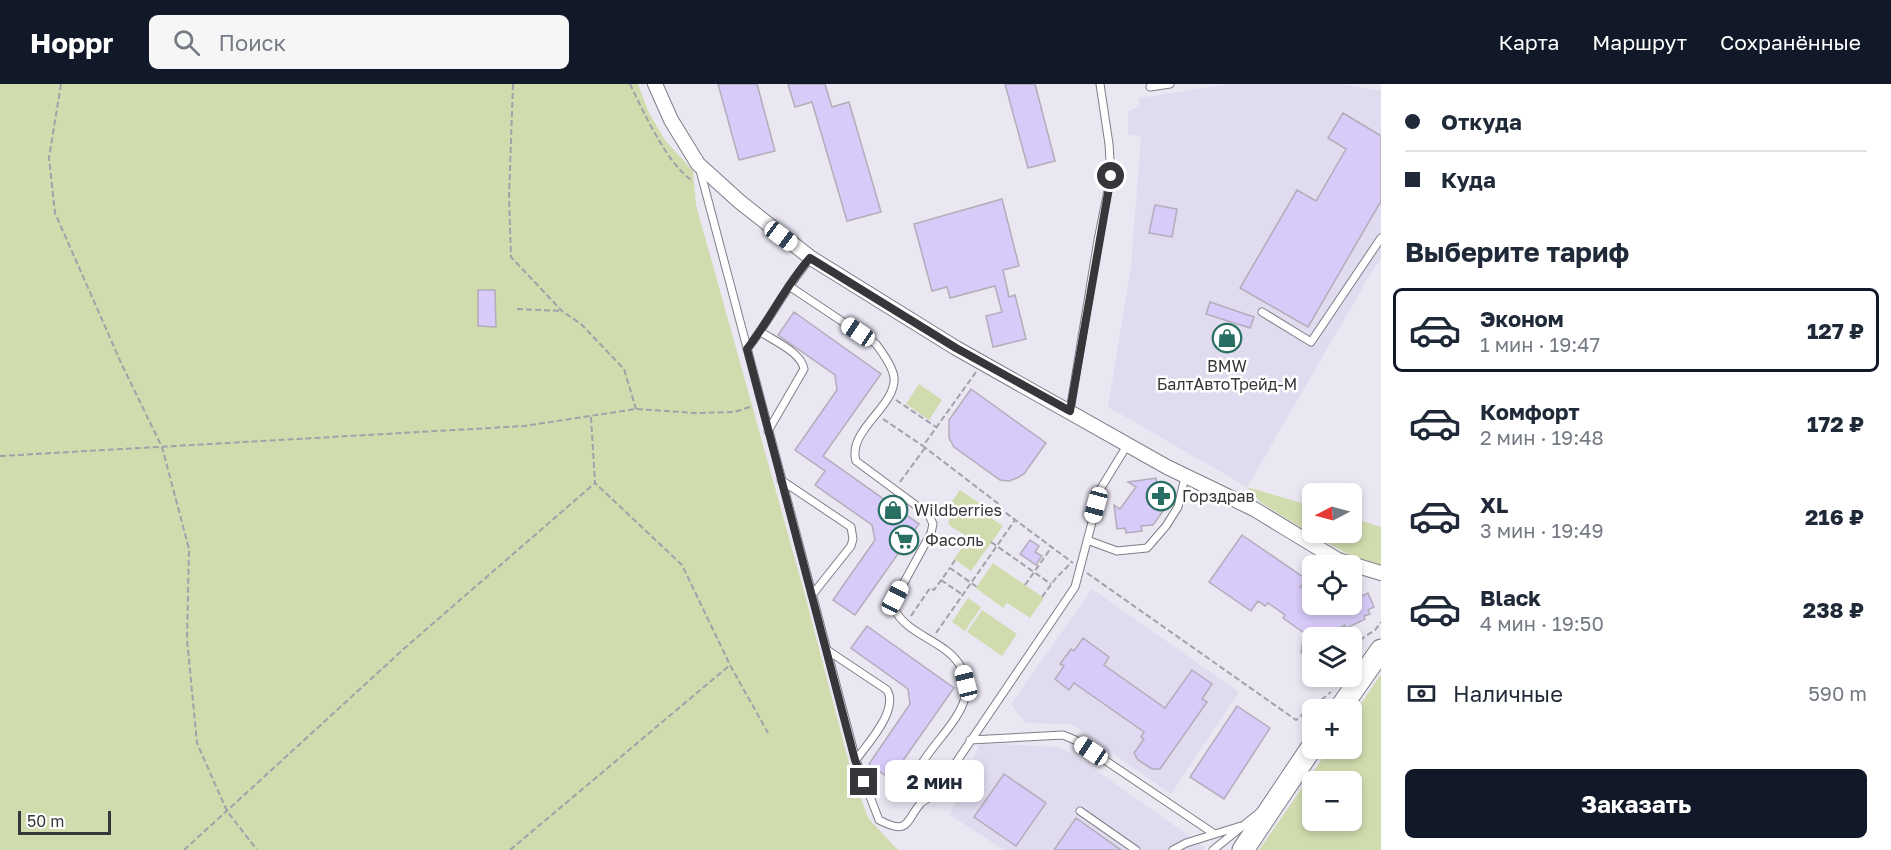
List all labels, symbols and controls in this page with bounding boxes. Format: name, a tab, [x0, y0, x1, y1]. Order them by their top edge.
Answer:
search box	[149, 15, 569, 69]
text: Hoppr	[30, 26, 113, 59]
icon: search	[170, 26, 203, 59]
text: Поиск	[218, 29, 286, 56]
text: Карта	[1498, 29, 1559, 55]
text: Маршрут	[1592, 29, 1687, 55]
text: Сохранённые	[1720, 29, 1861, 55]
text: Откуда	[1441, 108, 1522, 135]
route start	[1097, 162, 1124, 189]
text: Куда	[1441, 166, 1496, 193]
car	[761, 218, 801, 254]
text: Выберите тариф	[1405, 236, 1629, 268]
icon: car	[1408, 303, 1462, 357]
text: Эконом	[1480, 305, 1564, 332]
car	[838, 314, 878, 350]
text: 127 ₽	[1807, 317, 1864, 344]
shop icon: BMW БалтАвтоТрейд-М	[1211, 322, 1243, 354]
text: 1 мин · 19:47	[1480, 332, 1600, 356]
place label: BMW БалтАвтоТрейд-М	[1157, 356, 1297, 394]
icon: car	[1408, 396, 1462, 450]
text: Комфорт	[1480, 398, 1580, 425]
text: 172 ₽	[1807, 410, 1864, 437]
text: 2 мин · 19:48	[1480, 425, 1604, 449]
pharmacy icon: Горздрав	[1145, 480, 1177, 512]
north arrow	[1302, 483, 1362, 543]
map controls	[1302, 483, 1362, 831]
car	[1083, 485, 1109, 525]
place label: Горздрав	[1182, 486, 1255, 506]
icon: car	[1408, 489, 1462, 543]
text: XL	[1480, 491, 1508, 518]
shop icon: Wildberries	[877, 494, 909, 526]
place label: Wildberries	[914, 500, 1002, 520]
text: 216 ₽	[1805, 503, 1864, 530]
text: 3 мин · 19:49	[1480, 518, 1604, 542]
supermarket icon: Фасоль	[888, 524, 920, 556]
place label: Фасоль	[925, 530, 984, 550]
button: locate	[1302, 555, 1362, 615]
car	[879, 578, 911, 618]
icon: car	[1408, 582, 1462, 636]
text: Black	[1480, 584, 1541, 611]
text: 238 ₽	[1803, 596, 1864, 623]
text: 4 мин · 19:50	[1480, 611, 1604, 635]
button: layers	[1302, 627, 1362, 687]
car	[953, 663, 979, 703]
icon: cash	[1405, 677, 1438, 710]
text: Наличные	[1453, 680, 1563, 707]
text: 590 m	[1808, 681, 1867, 705]
button: +	[1302, 699, 1362, 759]
car	[1071, 733, 1111, 769]
callout: 2 мин	[885, 761, 984, 803]
route end	[850, 768, 877, 795]
text: 2 мин	[907, 769, 963, 793]
button: Заказать	[1405, 769, 1867, 838]
button: −	[1302, 771, 1362, 831]
scale bar	[18, 808, 111, 836]
text: 50 m	[27, 811, 64, 831]

